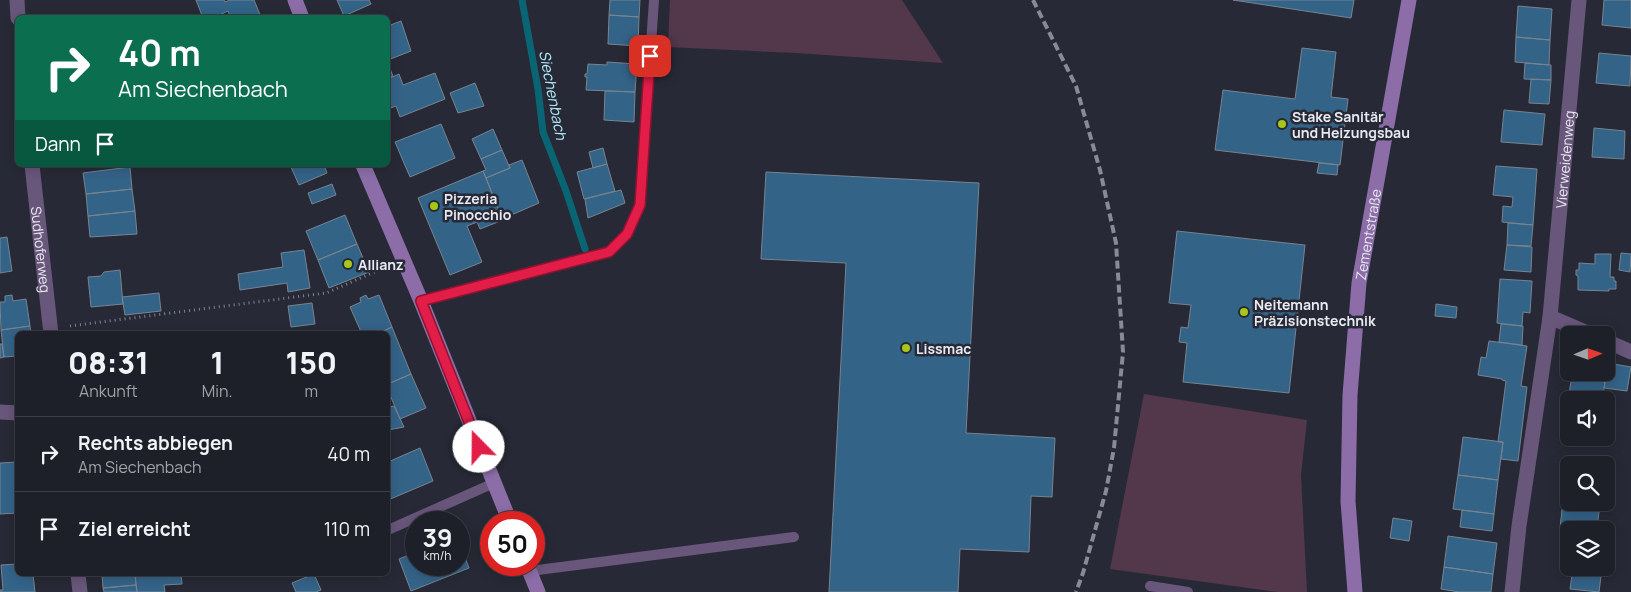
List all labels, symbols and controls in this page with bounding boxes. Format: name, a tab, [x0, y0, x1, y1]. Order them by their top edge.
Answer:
text: 40 m	[118, 29, 201, 77]
icon: right	[35, 35, 100, 100]
pin	[629, 35, 671, 77]
icon: arrive	[636, 42, 664, 70]
water label: Siechenbach	[534, 49, 572, 143]
text: Am Siechenbach	[118, 74, 288, 104]
place label: Stake Sanitär und Heizungsbau	[1292, 107, 1410, 142]
street label: Vierweidenweg	[1550, 110, 1578, 209]
marker: Stake Sanitär und Heizungsbau	[1276, 118, 1288, 130]
icon: arrive	[91, 130, 119, 158]
text: Dann	[35, 131, 81, 157]
street label: Zementstraße	[1350, 187, 1385, 282]
place label: Pizzeria Pinocchio	[444, 189, 512, 224]
marker: Pizzeria Pinocchio	[428, 200, 440, 212]
street label: Sudhoferweg	[27, 205, 56, 294]
place label: Allianz	[358, 255, 403, 274]
marker: Allianz	[342, 258, 354, 270]
place label: Neitemann Präzisionstechnik	[1254, 295, 1376, 330]
marker: Neitemann Präzisionstechnik	[1238, 306, 1250, 318]
north arrow	[1560, 326, 1615, 381]
map controls	[1560, 326, 1615, 576]
place label: Lissmac	[916, 339, 971, 358]
text: 08:31	[68, 342, 149, 383]
text: 1	[210, 342, 224, 383]
text: 150	[286, 342, 337, 383]
marker: Lissmac	[900, 342, 912, 354]
text: Ankunft	[79, 380, 138, 402]
text: Min.	[202, 380, 233, 402]
text: m	[305, 380, 318, 402]
button: sound	[1560, 391, 1615, 446]
position arrow	[452, 420, 504, 472]
text: Rechts abbiegen	[78, 430, 233, 456]
icon: right	[35, 440, 63, 468]
text: 40 m	[327, 441, 370, 467]
text: Am Siechenbach	[78, 456, 202, 478]
button: search	[1560, 456, 1615, 511]
speed limit sign: 50	[480, 511, 545, 576]
icon: arrive	[35, 515, 63, 543]
text: Ziel erreicht	[78, 516, 191, 542]
text: 110 m	[324, 516, 370, 542]
text: 39	[422, 520, 453, 555]
button: layers	[1560, 521, 1615, 576]
text: km/h	[424, 547, 451, 564]

